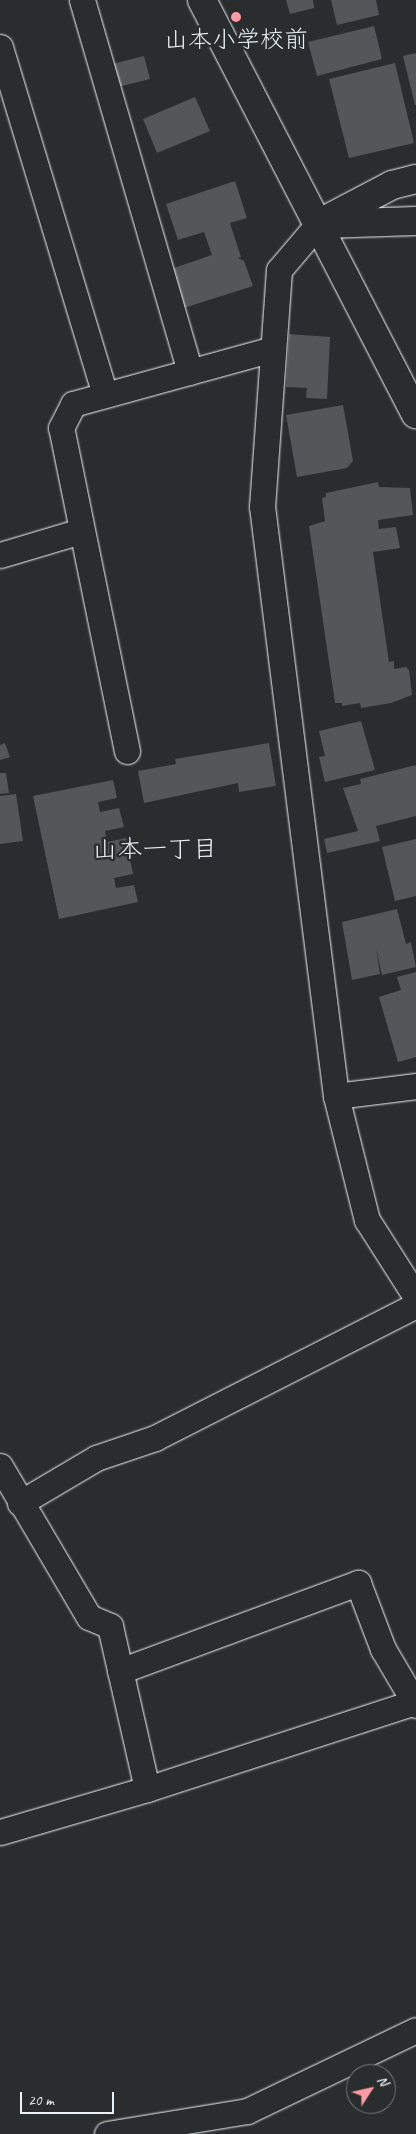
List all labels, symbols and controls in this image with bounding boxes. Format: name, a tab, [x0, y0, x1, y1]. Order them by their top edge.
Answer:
marker: 山本小学校前	[230, 11, 242, 23]
place label: 山本小学校前	[164, 26, 308, 54]
district label: 山本一丁目	[93, 834, 217, 864]
north arrow	[346, 2064, 396, 2114]
text: N	[373, 2072, 392, 2089]
scale bar	[22, 2082, 116, 2114]
text: 20 m	[28, 2091, 54, 2110]

